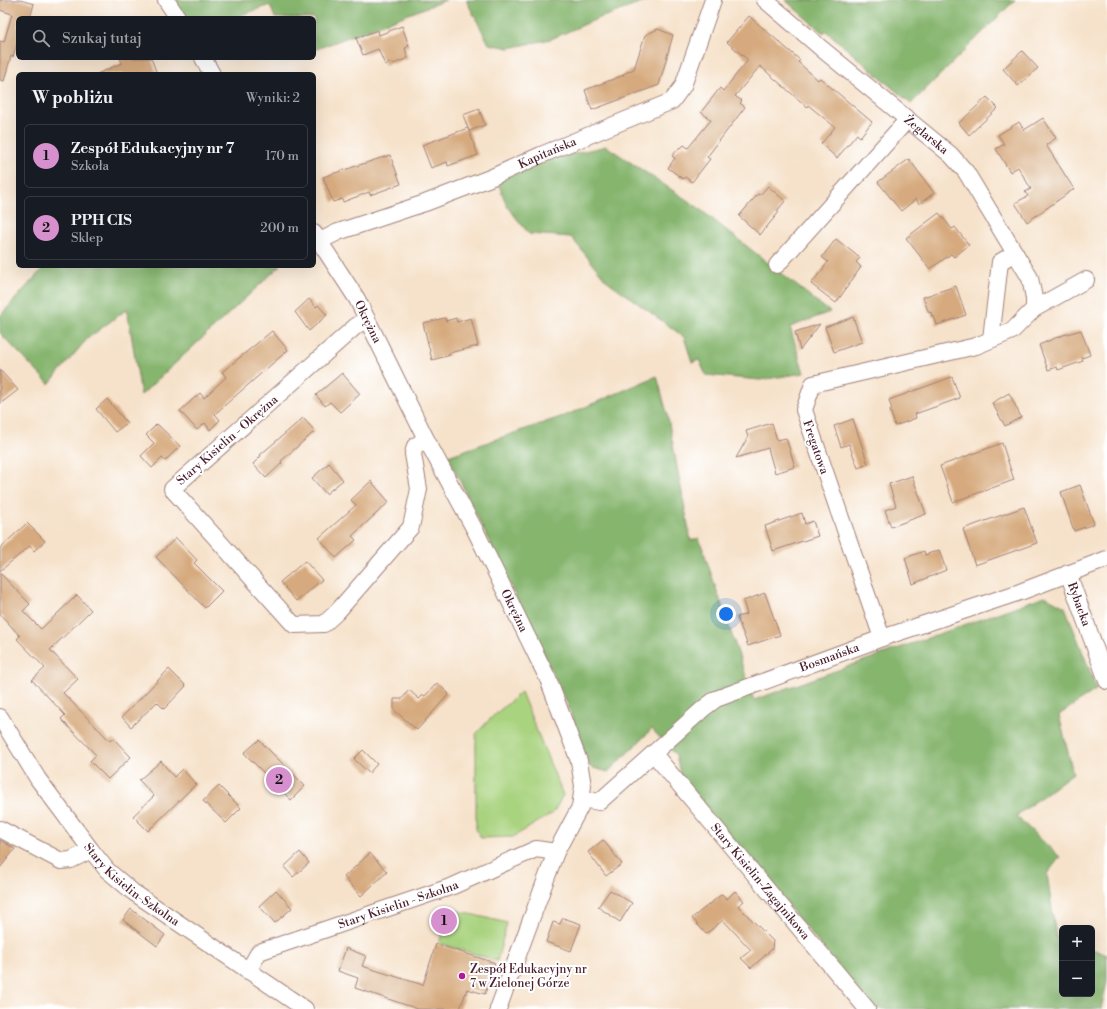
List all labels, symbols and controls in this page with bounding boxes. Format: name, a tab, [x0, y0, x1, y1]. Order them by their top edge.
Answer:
search box	[16, 16, 316, 60]
icon: search	[30, 27, 52, 49]
text: Szukaj tutaj	[62, 29, 142, 48]
text: W pobliżu	[32, 87, 113, 109]
text: Wyniki: 2	[246, 90, 300, 106]
street label: Żeglarska	[901, 111, 952, 158]
street label: Kapitańska	[516, 134, 580, 172]
text: Zespół Edukacyjny nr 7	[71, 139, 234, 158]
text: 1	[43, 148, 49, 164]
text: 170 m	[265, 148, 299, 164]
text: Szkoła	[71, 158, 109, 174]
text: PPH CIS	[71, 211, 132, 230]
text: 2	[42, 220, 50, 236]
text: 200 m	[260, 220, 299, 236]
text: Sklep	[71, 230, 103, 246]
street label: Okrężna	[351, 298, 385, 347]
street label: Stary Kisielin - Okrężna	[174, 392, 282, 488]
street label: Fregatowa	[799, 418, 832, 477]
street label: Rybacka	[1064, 580, 1094, 629]
street label: Okrężna	[497, 587, 531, 636]
your location	[716, 604, 736, 624]
street label: Bosmańska	[797, 640, 862, 676]
pin: 2	[266, 765, 292, 795]
street label: Stary Kisielin-Zagajnikowa	[707, 820, 814, 944]
street label: Stary Kisielin-Szkolna	[80, 840, 183, 930]
street label: Stary Kisielin - Szkolna	[336, 877, 462, 933]
pin: 1	[431, 906, 457, 936]
map controls	[1059, 925, 1095, 997]
button: +	[1059, 925, 1095, 961]
button: −	[1059, 961, 1095, 997]
place label: Zespół Edukacyjny nr 7 w Zielonej Górze	[470, 962, 587, 991]
marker: Zespół Edukacyjny nr 7 w Zielonej Górze	[457, 971, 467, 981]

